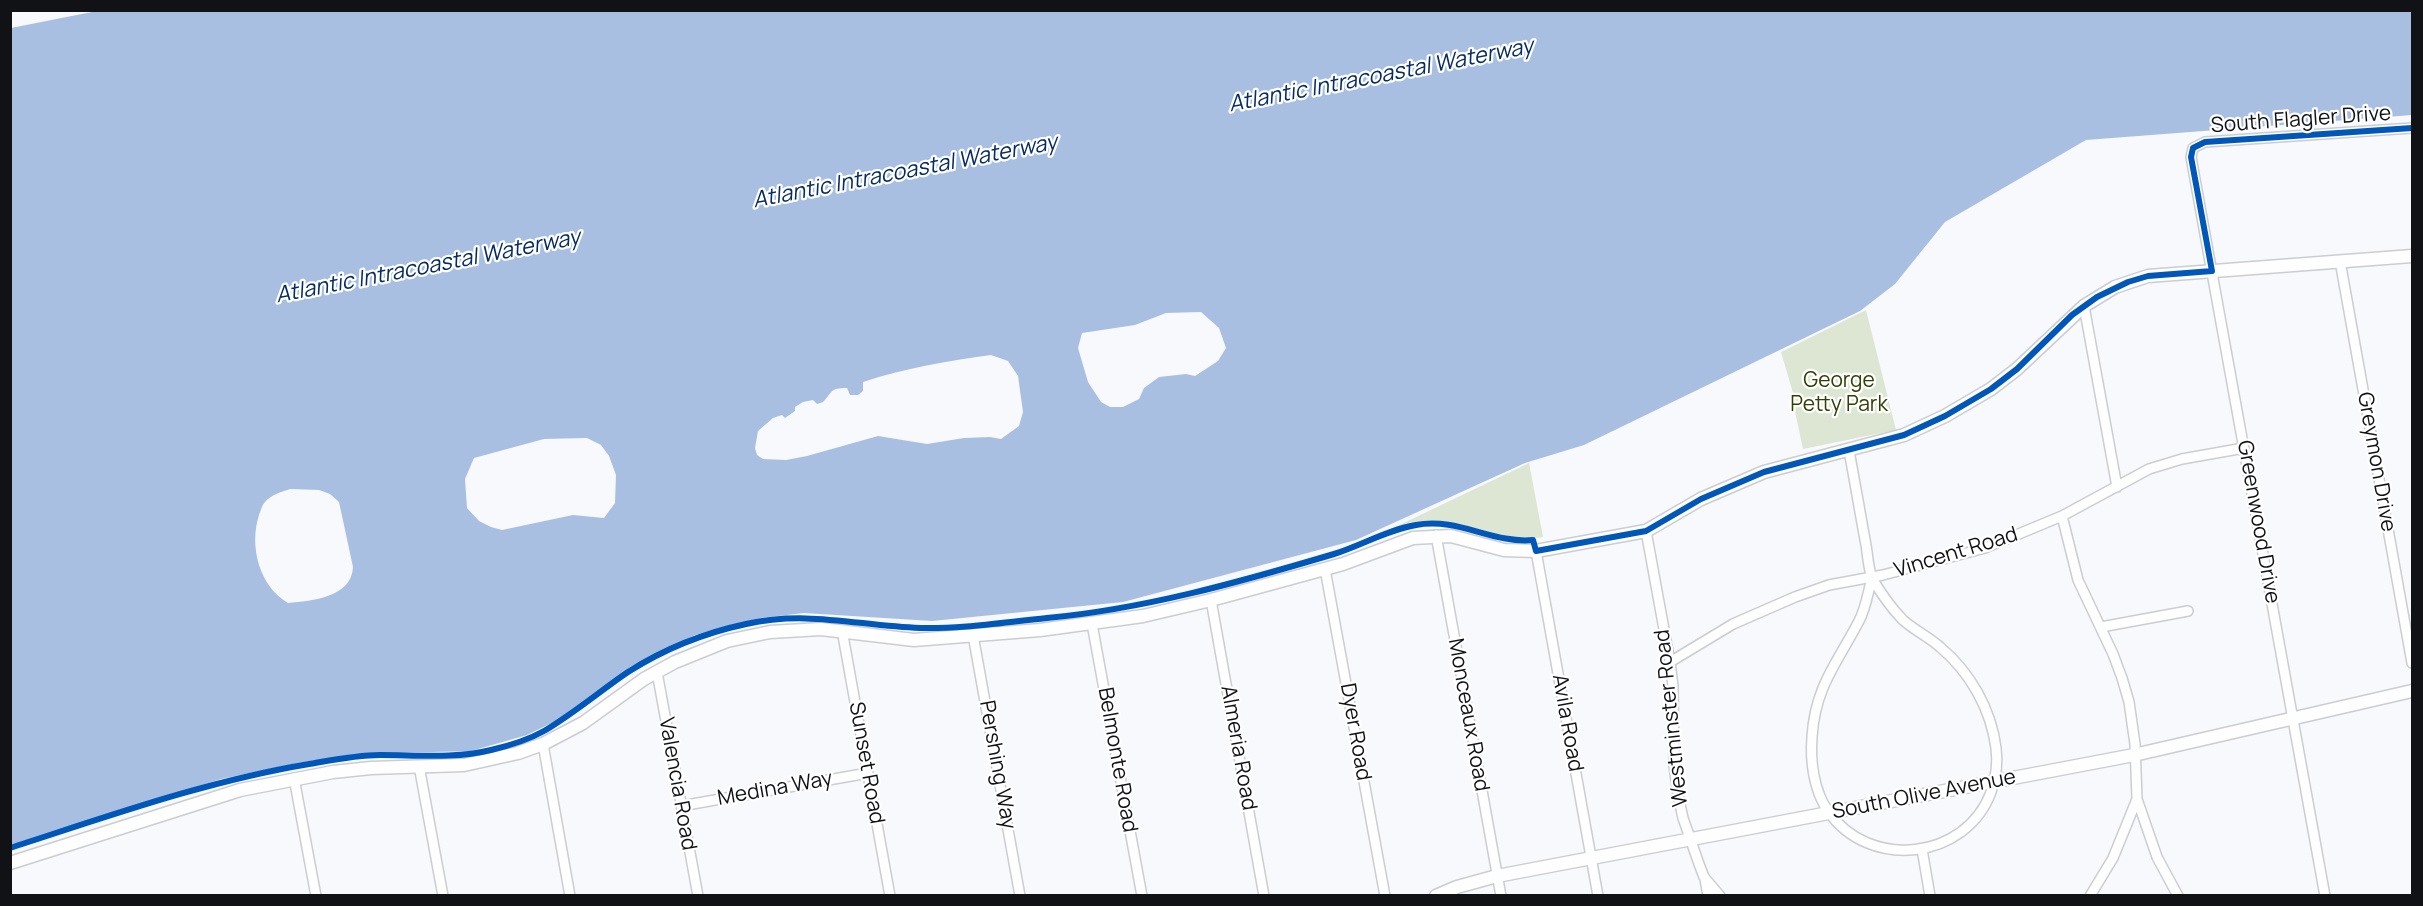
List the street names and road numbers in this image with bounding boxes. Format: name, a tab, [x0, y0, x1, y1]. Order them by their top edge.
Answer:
street label: South Flagler Drive	[2210, 101, 2392, 139]
street label: Greymon Drive	[2351, 390, 2401, 534]
street label: Greenwood Drive	[2231, 438, 2285, 606]
street label: Vincent Road	[1891, 522, 2021, 584]
street label: Westminster Road	[1650, 628, 1694, 808]
street label: Monceaux Road	[1442, 636, 1494, 794]
street label: Avila Road	[1546, 672, 1588, 774]
street label: Dyer Road	[1334, 681, 1376, 783]
street label: Almeria Road	[1215, 684, 1261, 812]
street label: Belmonte Road	[1092, 685, 1142, 835]
street label: Pershing Way	[973, 699, 1021, 831]
street label: Sunset Road	[843, 700, 889, 826]
street label: Valencia Road	[653, 716, 701, 852]
street label: South Olive Avenue	[1830, 765, 2018, 825]
street label: Medina Way	[715, 766, 835, 812]

